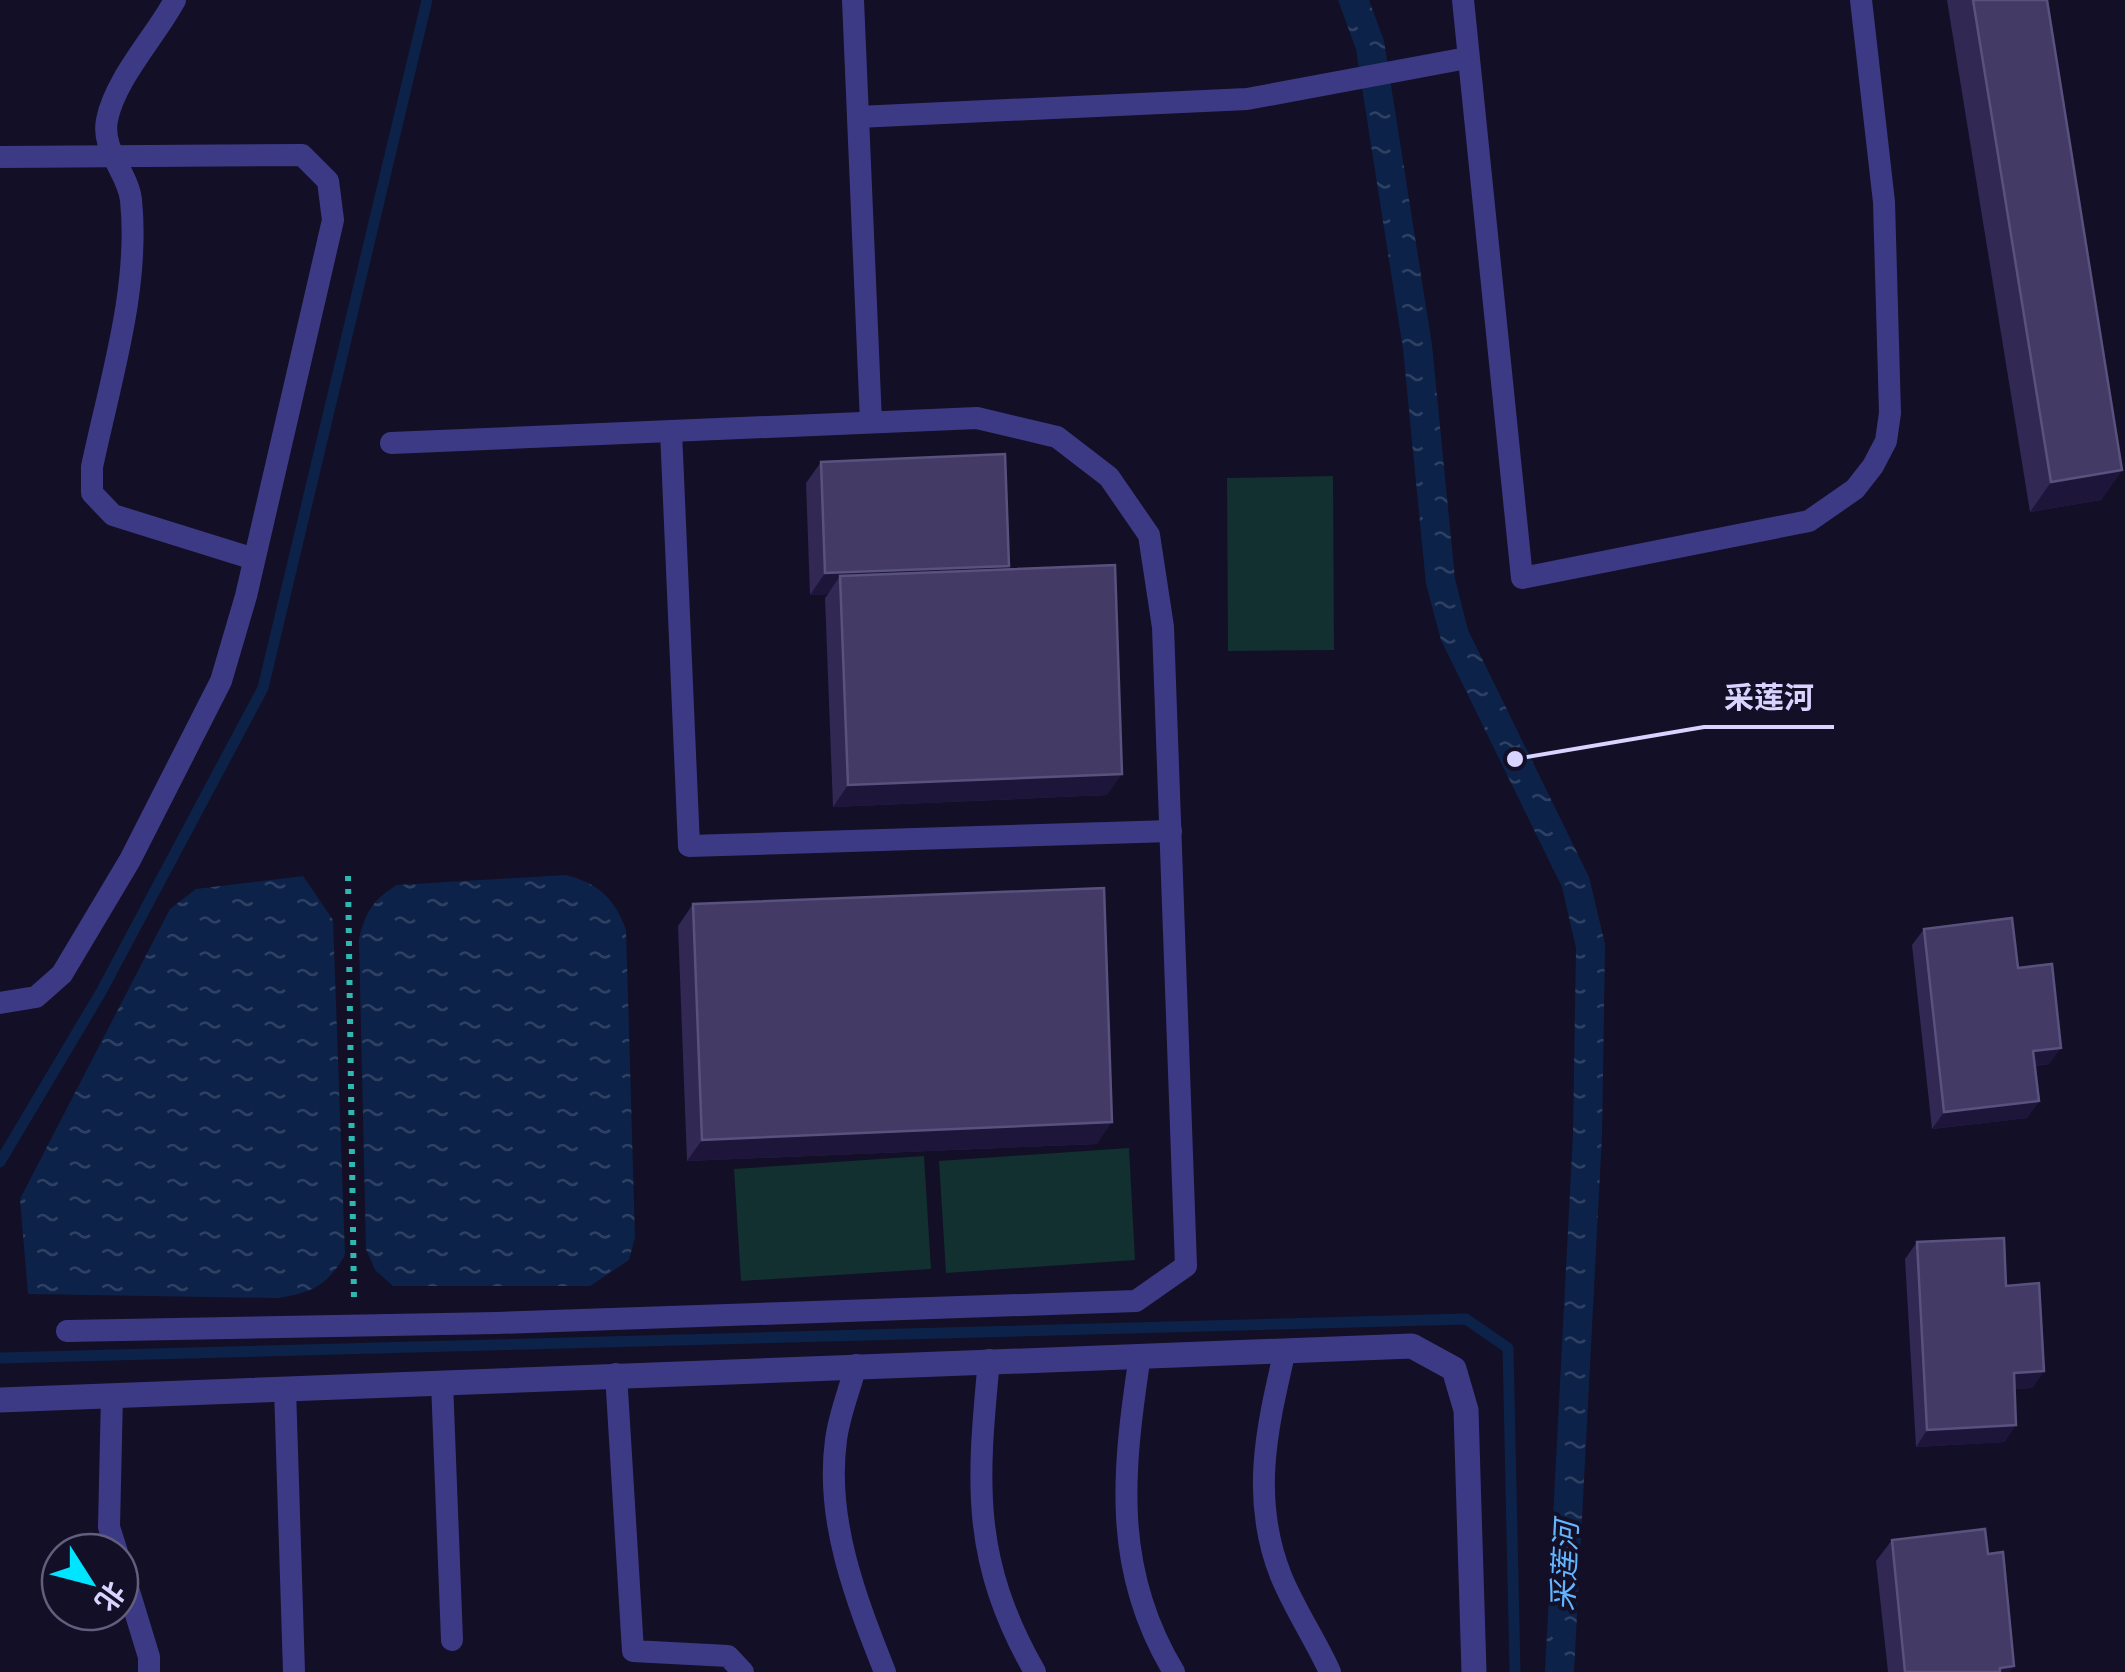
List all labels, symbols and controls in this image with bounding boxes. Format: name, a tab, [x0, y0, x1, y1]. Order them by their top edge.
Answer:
callout: 采莲河	[1704, 667, 1834, 727]
text: 采莲河	[1724, 680, 1814, 716]
water label: 采莲河	[1545, 1515, 1586, 1612]
north arrow	[40, 1532, 140, 1632]
text: 北	[88, 1575, 131, 1617]

